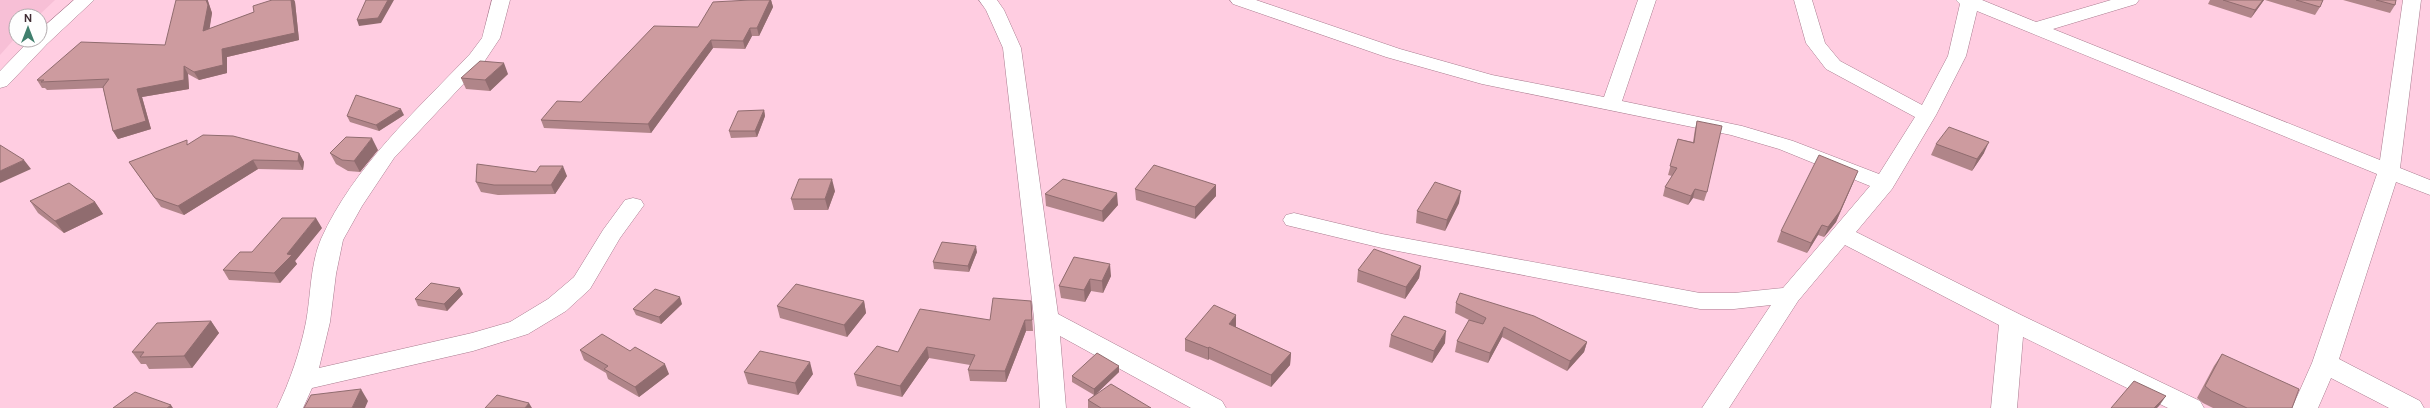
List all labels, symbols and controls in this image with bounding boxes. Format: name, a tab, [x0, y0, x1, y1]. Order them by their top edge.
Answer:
north arrow	[8, 8, 48, 48]
text: N	[24, 11, 32, 25]

